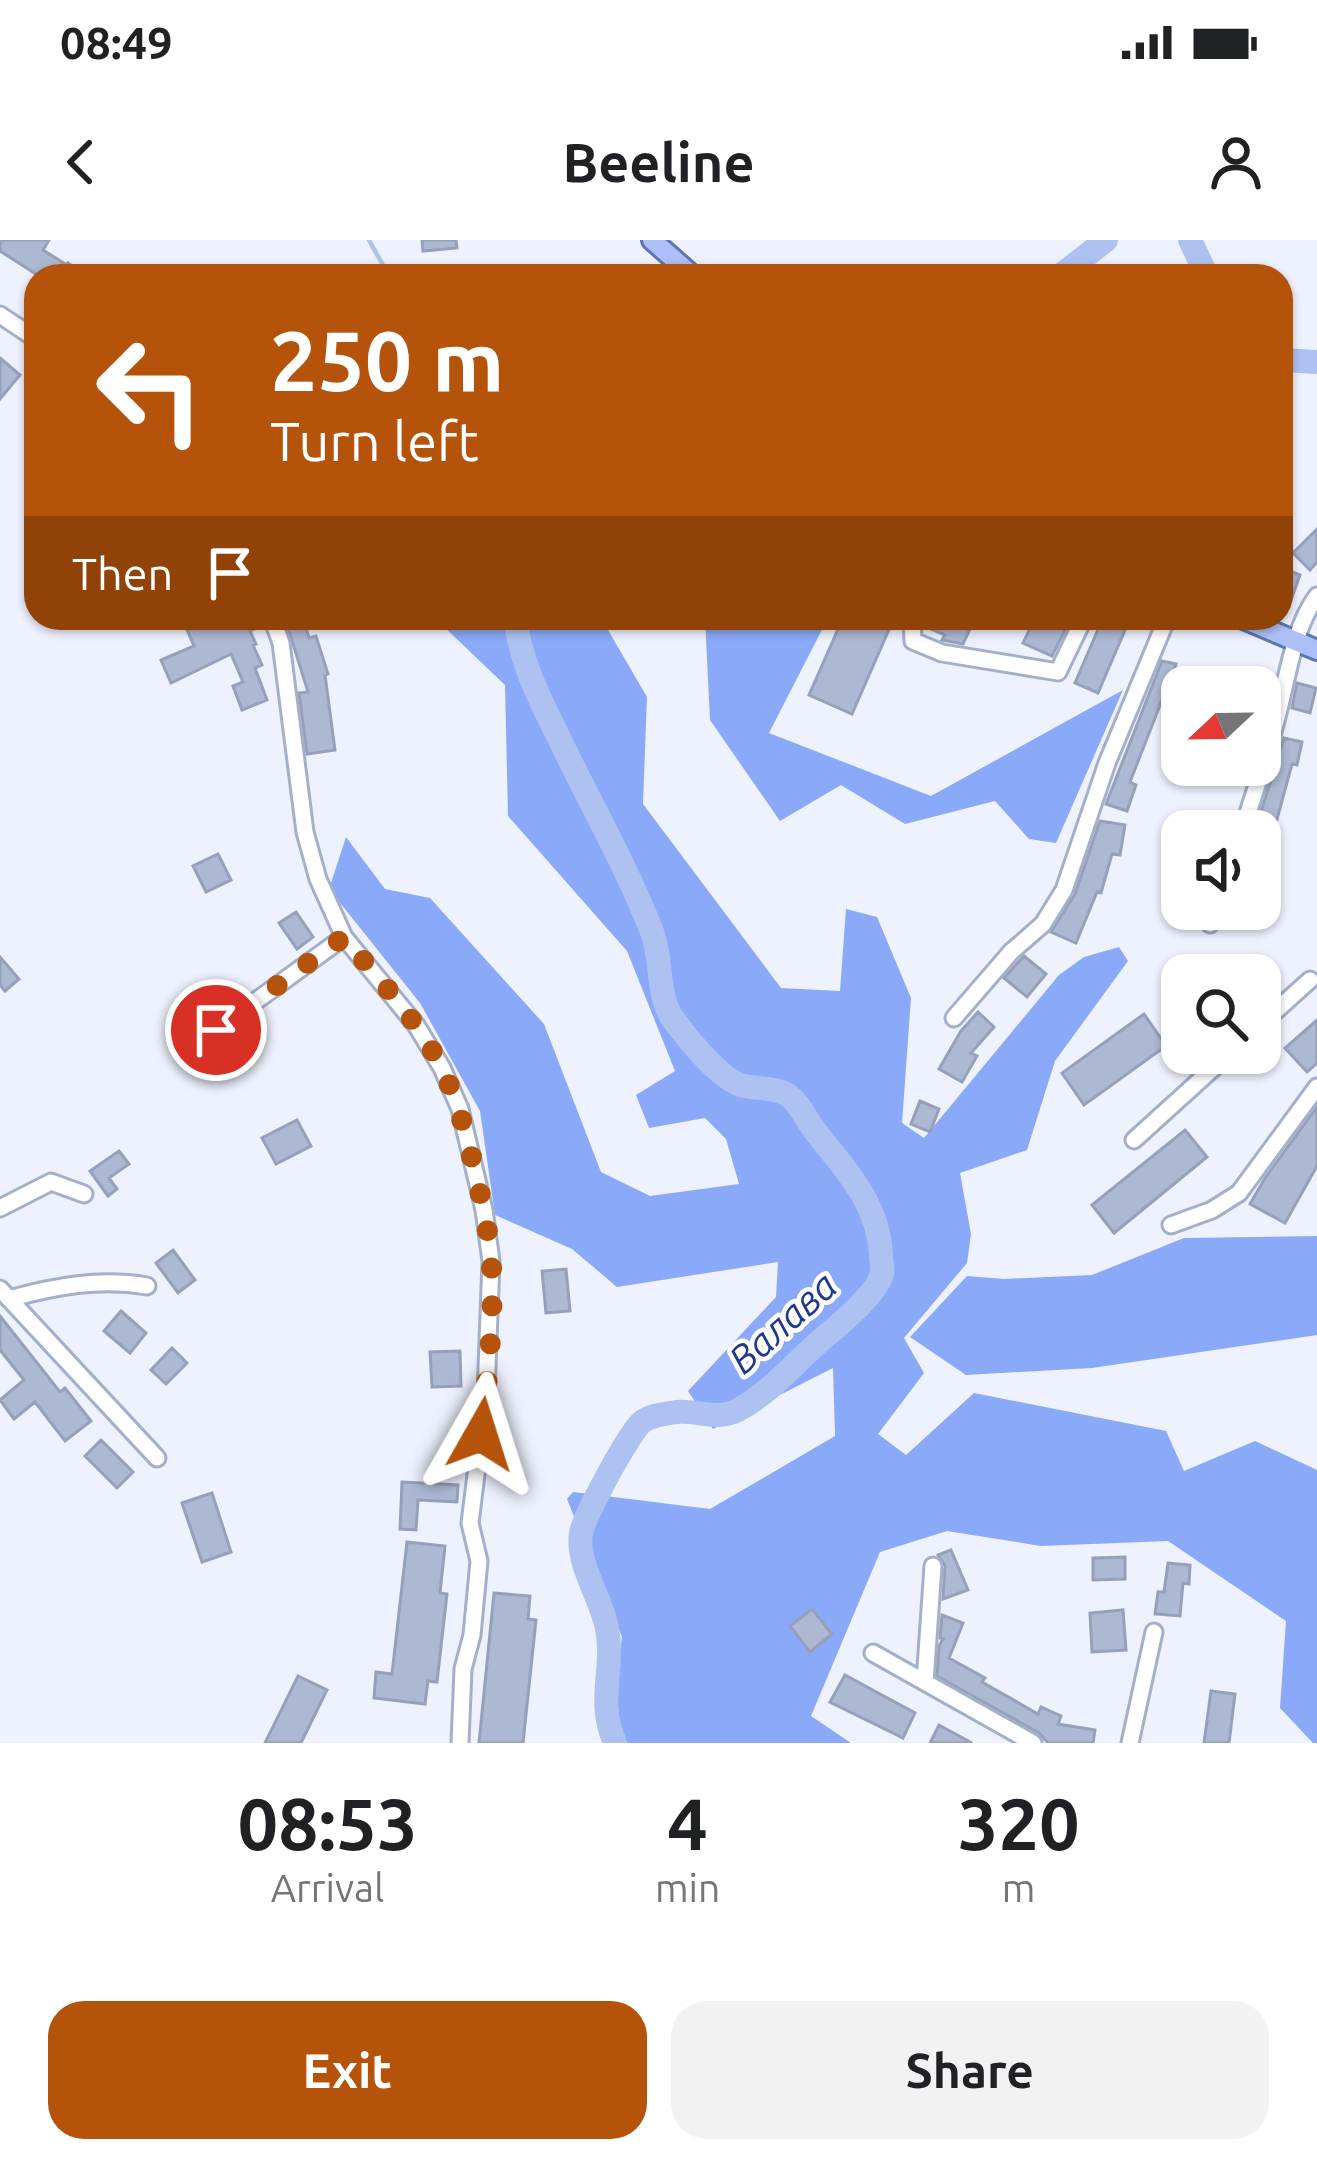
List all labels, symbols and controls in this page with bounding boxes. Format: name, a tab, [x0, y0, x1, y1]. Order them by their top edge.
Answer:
text: 08:49	[60, 17, 173, 68]
icon: back	[48, 129, 114, 195]
icon: person	[1203, 129, 1269, 195]
text: Beeline	[562, 132, 755, 192]
icon: left	[72, 312, 228, 468]
text: 250 m	[270, 313, 504, 407]
text: Turn left	[270, 411, 479, 471]
icon: arrive	[197, 540, 263, 606]
text: Then	[72, 548, 173, 599]
north arrow	[1161, 666, 1281, 786]
map controls	[1161, 666, 1281, 1074]
button: sound	[1161, 810, 1281, 930]
button: search	[1161, 954, 1281, 1074]
pin	[165, 979, 267, 1081]
icon: arrive	[183, 997, 249, 1063]
water label: Валава	[720, 1263, 844, 1381]
position arrow	[418, 1371, 544, 1497]
text: 08:53	[237, 1783, 418, 1864]
text: 4	[667, 1783, 708, 1864]
text: 320	[958, 1783, 1080, 1864]
text: Arrival	[271, 1866, 384, 1909]
text: min	[655, 1866, 720, 1909]
text: m	[1002, 1866, 1035, 1909]
button: Exit	[48, 2001, 647, 2139]
button: Share	[671, 2001, 1269, 2139]

